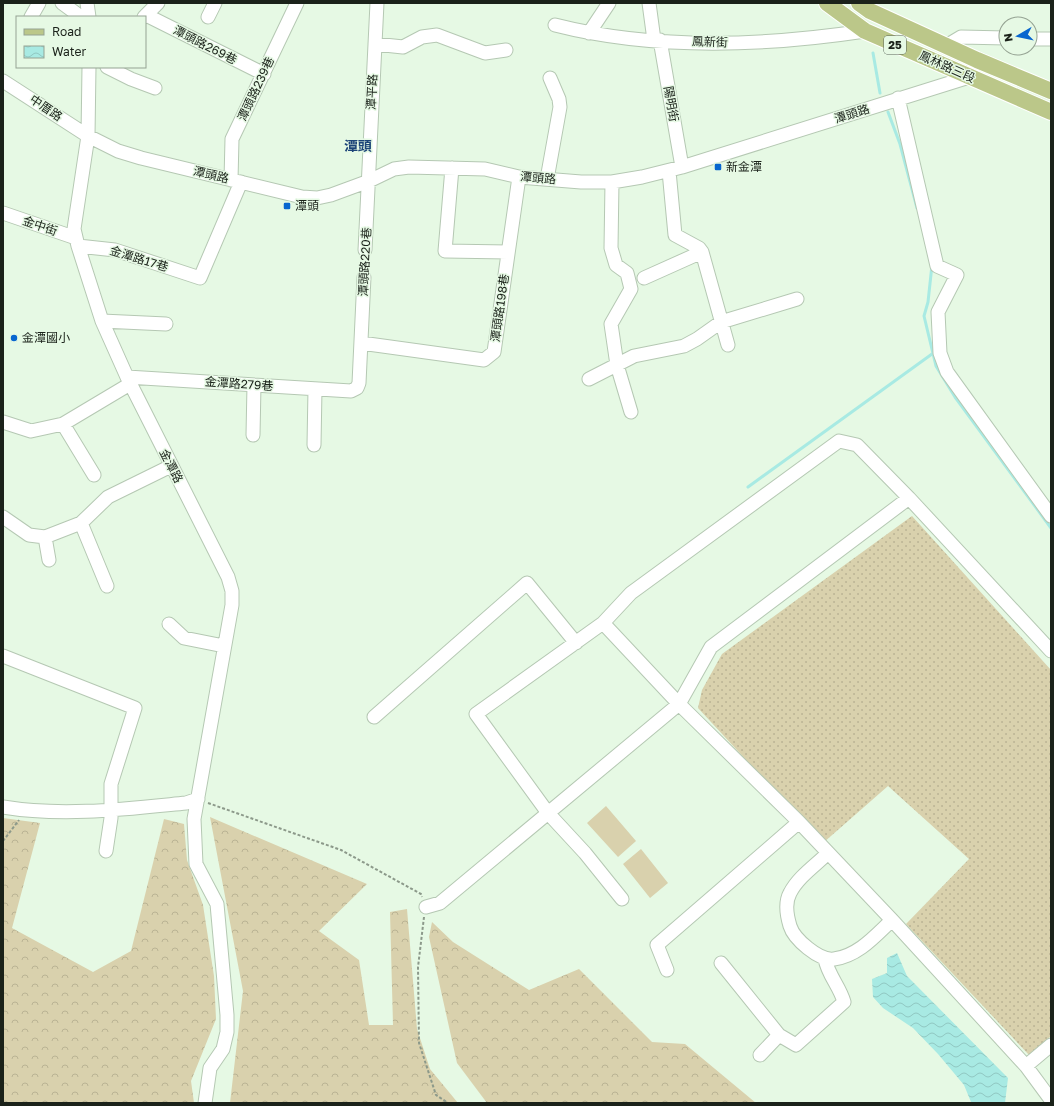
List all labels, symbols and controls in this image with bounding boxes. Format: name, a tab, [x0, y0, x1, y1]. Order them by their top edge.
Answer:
legend	[16, 16, 146, 68]
north arrow	[998, 16, 1038, 56]
street label: 潭頭路269巷	[171, 22, 240, 67]
text: Road	[52, 24, 81, 39]
text: N	[1001, 32, 1015, 43]
street label: 鳳新街	[692, 33, 728, 50]
road number: 25	[884, 36, 906, 54]
text: Water	[52, 44, 86, 59]
street label: 鳳林路三段	[917, 47, 978, 86]
street label: 潭頭路239巷	[234, 54, 277, 123]
street label: 潭平路	[363, 74, 380, 110]
street label: 陽明街	[661, 85, 682, 123]
street label: 中厝路	[27, 91, 65, 124]
street label: 潭頭路	[832, 101, 871, 126]
district label: 潭頭	[344, 137, 372, 154]
place label: 新金潭	[726, 159, 762, 174]
marker: 新金潭	[713, 162, 723, 172]
street label: 潭頭路	[192, 163, 230, 186]
street label: 潭頭路	[519, 168, 557, 187]
place label: 潭頭	[295, 198, 319, 213]
marker: 潭頭	[282, 201, 292, 211]
street label: 金中街	[21, 213, 60, 238]
street label: 潭頭路220巷	[355, 227, 374, 297]
street label: 金潭路17巷	[108, 243, 170, 274]
street label: 潭頭路198巷	[487, 273, 512, 343]
place label: 金潭國小	[22, 330, 70, 345]
marker: 金潭國小	[9, 333, 19, 343]
street label: 金潭路279巷	[204, 374, 274, 393]
street label: 金潭路	[157, 446, 186, 485]

